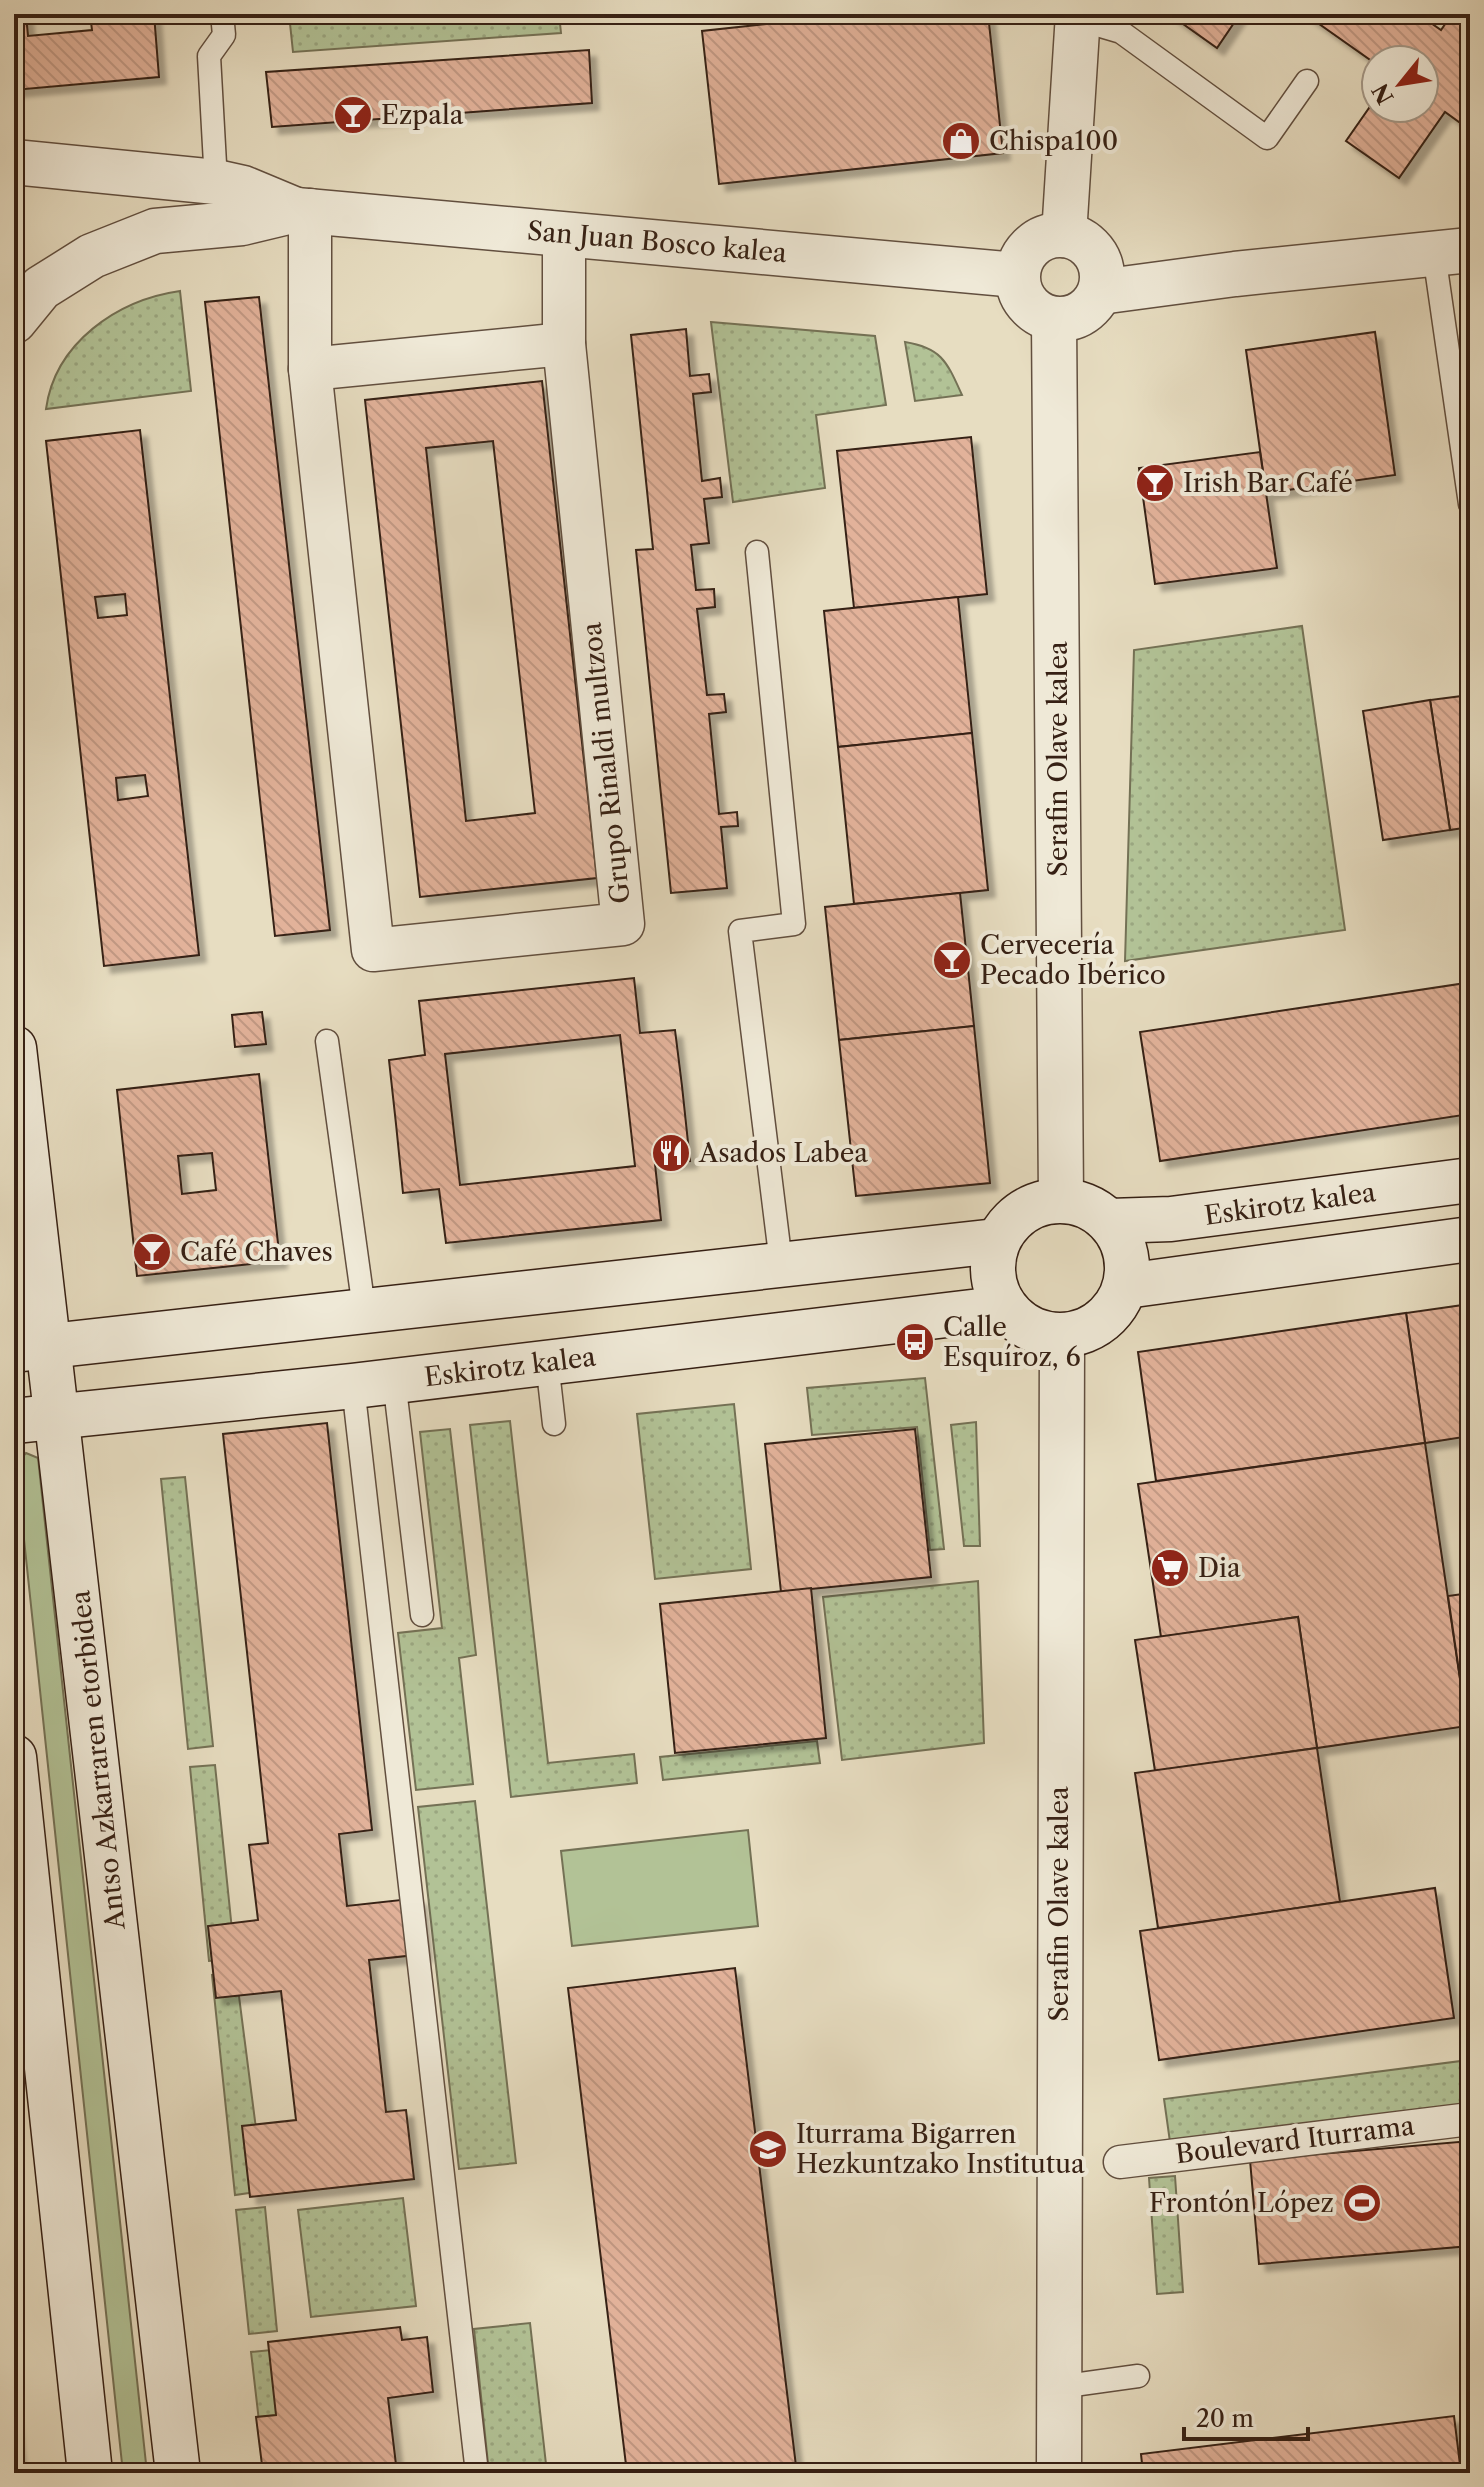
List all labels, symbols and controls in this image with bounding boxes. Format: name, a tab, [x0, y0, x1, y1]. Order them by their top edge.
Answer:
north arrow	[1360, 44, 1440, 124]
text: N	[1367, 79, 1400, 109]
bar icon: Ezpala	[332, 94, 374, 136]
place label: Ezpala	[381, 99, 464, 131]
shop icon: Chispa100	[940, 120, 982, 162]
place label: Chispa100	[989, 125, 1118, 157]
street label: San Juan Bosco kalea	[526, 215, 788, 269]
bar icon: Irish Bar Café	[1134, 462, 1176, 504]
place label: Irish Bar Café	[1183, 467, 1353, 499]
street label: Grupo Rinaldi multzoa	[575, 621, 637, 905]
street label: Serafin Olave kalea	[1042, 641, 1074, 877]
place label: Cervecería Pecado Ibérico	[980, 929, 1166, 991]
bar icon: Cervecería Pecado Ibérico	[931, 939, 973, 981]
restaurant icon: Asados Labea	[650, 1132, 692, 1174]
place label: Asados Labea	[698, 1137, 868, 1169]
street label: Eskirotz kalea	[1202, 1176, 1378, 1232]
bar icon: Café Chaves	[131, 1231, 173, 1273]
place label: Café Chaves	[180, 1236, 333, 1268]
place label: Calle Esquíroz, 6	[943, 1311, 1081, 1373]
bus stop icon: Calle Esquíroz, 6	[894, 1321, 936, 1363]
street label: Eskirotz kalea	[422, 1341, 598, 1393]
supermarket icon: Dia	[1149, 1547, 1191, 1589]
place label: Dia	[1198, 1552, 1241, 1584]
street label: Antso Azkarraren etorbidea	[64, 1588, 132, 1932]
street label: Serafin Olave kalea	[1043, 1786, 1075, 2022]
street label: Boulevard Iturrama	[1174, 2109, 1416, 2171]
place label: Iturrama Bigarren Hezkuntzako Institutua	[796, 2118, 1085, 2180]
school or university icon: Iturrama Bigarren Hezkuntzako Institutua	[747, 2128, 789, 2170]
sports icon: Frontón López	[1341, 2182, 1383, 2224]
place label: Frontón López	[1149, 2187, 1334, 2219]
scale bar	[1184, 2391, 1308, 2441]
text: 20 m	[1196, 2404, 1254, 2433]

